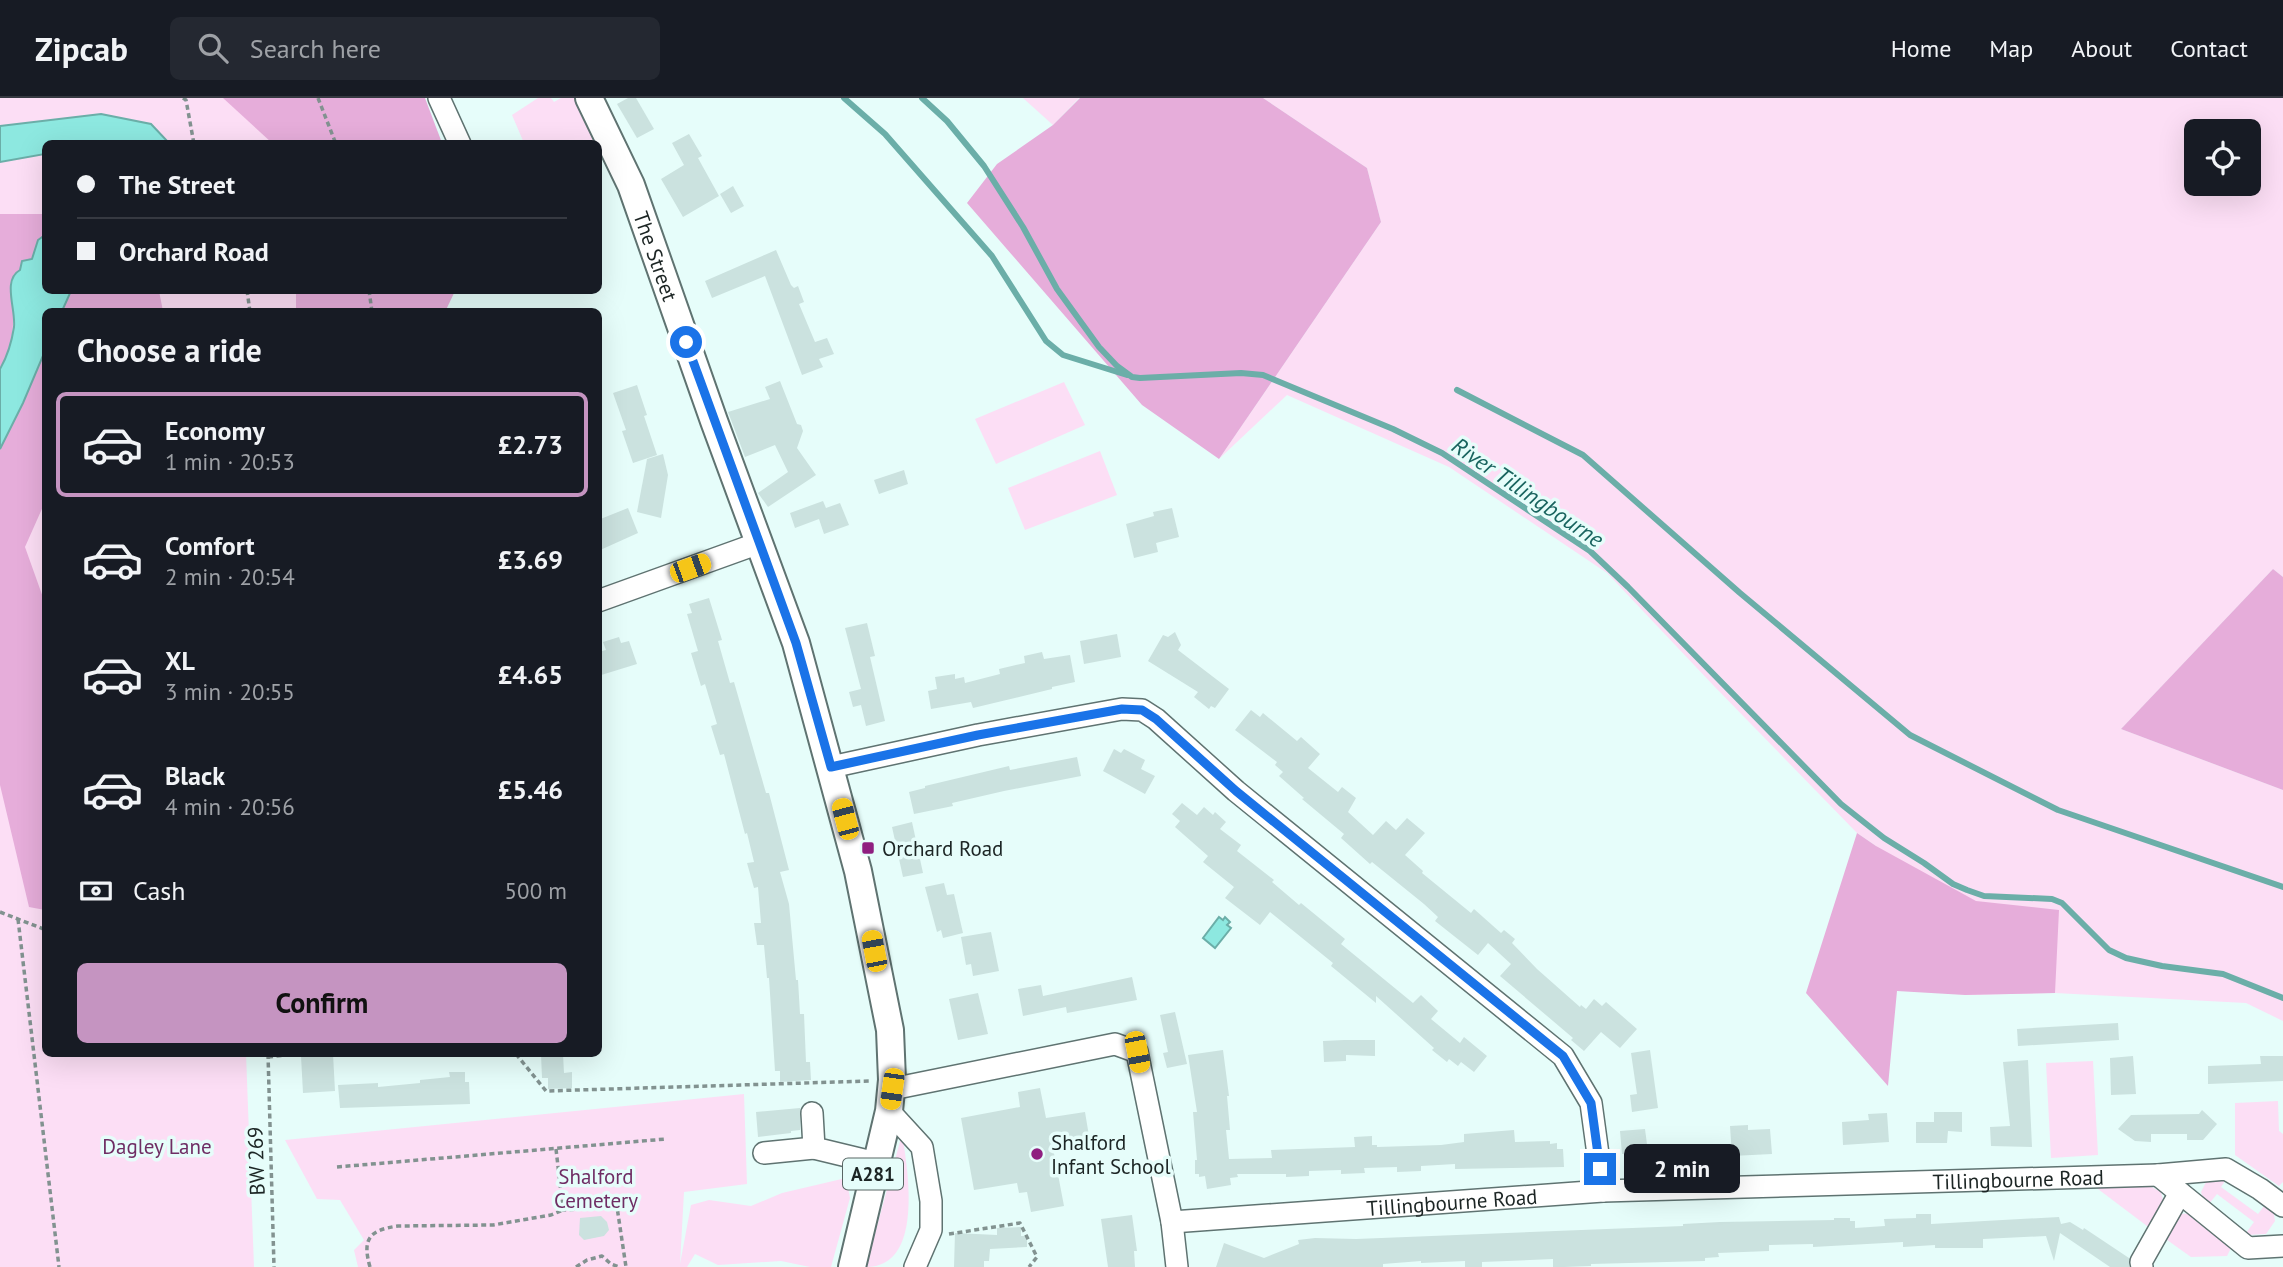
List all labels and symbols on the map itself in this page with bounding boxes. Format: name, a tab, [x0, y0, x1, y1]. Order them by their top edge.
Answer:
street label: The Street	[628, 208, 684, 305]
route start	[670, 326, 702, 358]
water label: River Tillingbourne	[1447, 431, 1610, 554]
car	[667, 551, 714, 585]
car	[830, 796, 861, 842]
place label: Orchard Road	[882, 835, 1003, 862]
marker: Orchard Road	[860, 840, 876, 856]
car	[860, 928, 889, 974]
car	[1123, 1029, 1152, 1075]
car	[879, 1067, 906, 1111]
street label: BW 269	[241, 1126, 271, 1196]
place label: Shalford Infant School	[1051, 1129, 1171, 1180]
park label: Dagley Lane	[102, 1133, 212, 1160]
callout: 2 min	[1624, 1144, 1740, 1194]
marker: Shalford Infant School	[1029, 1146, 1045, 1162]
route end	[1584, 1153, 1616, 1185]
road number: A281	[843, 1158, 903, 1190]
park label: Shalford Cemetery	[554, 1163, 638, 1214]
street label: Tillingbourne Road	[1932, 1163, 2104, 1195]
street label: Tillingbourne Road	[1365, 1182, 1538, 1221]

